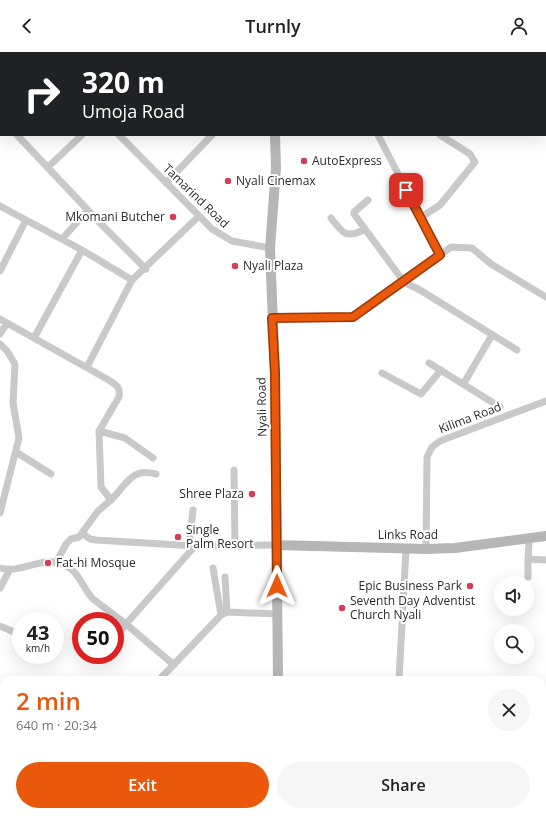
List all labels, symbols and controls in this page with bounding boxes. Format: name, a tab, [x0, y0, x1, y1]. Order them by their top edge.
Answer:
text: Turnly	[245, 14, 301, 38]
icon: back	[16, 15, 38, 37]
icon: person	[508, 15, 530, 37]
text: 320 m	[82, 63, 165, 101]
icon: right	[16, 68, 68, 120]
text: Umoja Road	[82, 99, 185, 123]
place label: AutoExpress	[312, 152, 382, 169]
marker: AutoExpress	[299, 156, 309, 166]
street label: Tamarind Road	[160, 160, 233, 231]
place label: Nyali Cinemax	[236, 172, 316, 189]
pin	[389, 173, 423, 207]
marker: Nyali Cinemax	[223, 176, 233, 186]
icon: arrive	[395, 179, 417, 201]
place label: Mkomani Butcher	[65, 208, 165, 225]
marker: Mkomani Butcher	[168, 212, 178, 222]
place label: Nyali Plaza	[243, 257, 303, 274]
marker: Nyali Plaza	[230, 261, 240, 271]
street label: Nyali Road	[252, 377, 271, 437]
street label: Kilima Road	[436, 398, 504, 437]
place label: Shree Plaza	[179, 485, 244, 502]
marker: Shree Plaza	[247, 489, 257, 499]
place label: Single Palm Resort	[186, 521, 253, 552]
street label: Links Road	[378, 526, 438, 543]
marker: Single Palm Resort	[173, 532, 183, 542]
place label: Fat-hi Mosque	[56, 554, 136, 571]
marker: Fat-hi Mosque	[43, 558, 53, 568]
position arrow	[256, 565, 298, 607]
map controls	[494, 576, 534, 664]
button: sound	[494, 576, 534, 616]
place label: Epic Business Park	[358, 577, 463, 594]
marker: Epic Business Park	[465, 581, 475, 591]
place label: Seventh Day Adventist Church Nyali	[350, 592, 475, 623]
marker: Seventh Day Adventist Church Nyali	[337, 603, 347, 613]
speed limit sign: 50	[72, 612, 124, 664]
text: 43	[27, 619, 49, 646]
button: search	[494, 624, 534, 664]
text: km/h	[26, 641, 50, 655]
text: 2 min	[16, 684, 81, 717]
button: close	[488, 689, 530, 731]
text: 640 m · 20:34	[16, 716, 97, 734]
button: Exit	[16, 762, 269, 808]
button: Share	[277, 762, 530, 808]

